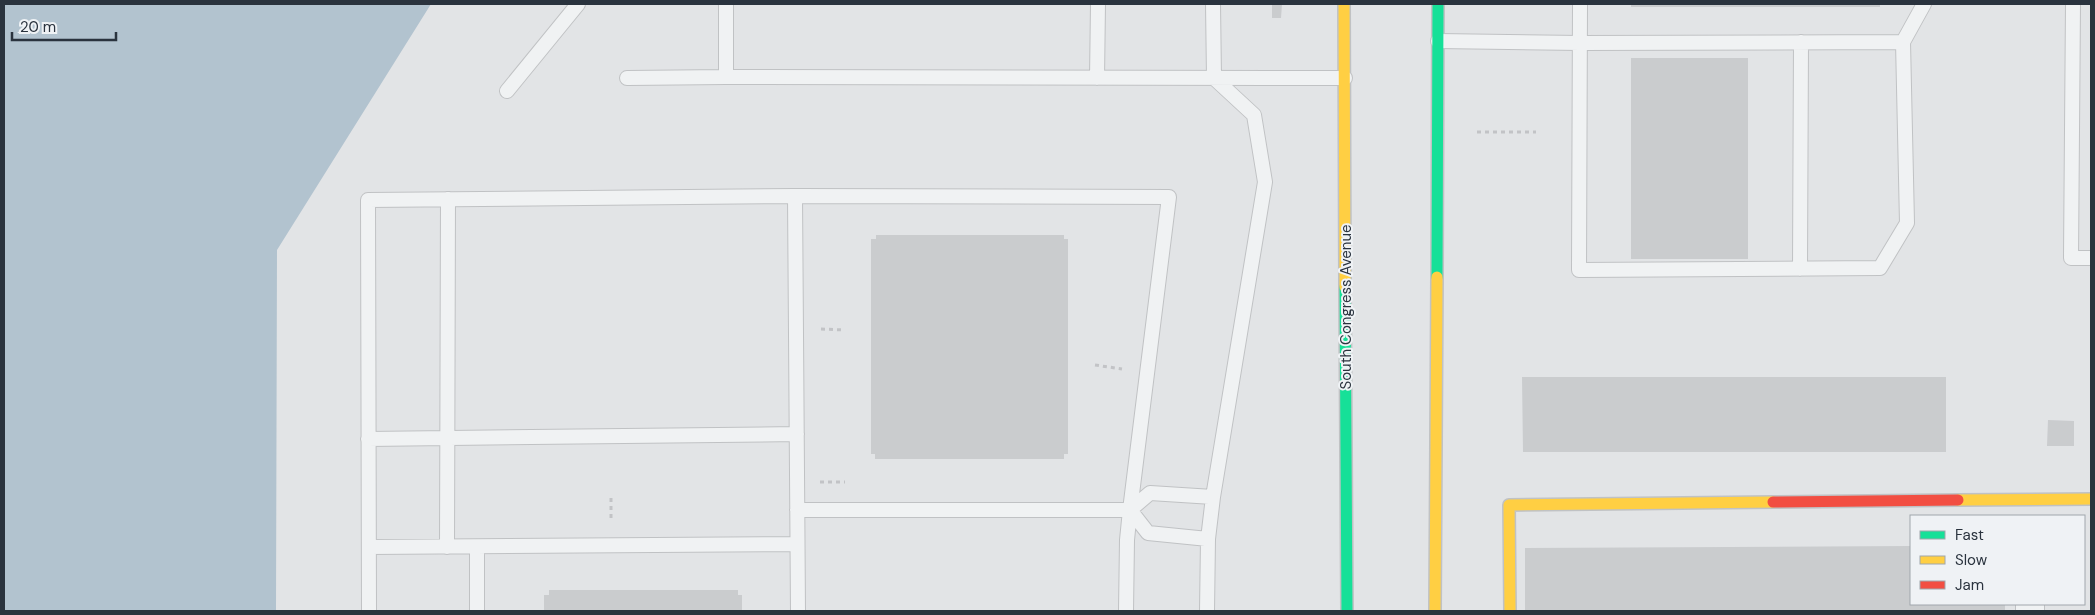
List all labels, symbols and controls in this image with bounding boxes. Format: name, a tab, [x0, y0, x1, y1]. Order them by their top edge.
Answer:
scale bar	[12, 10, 116, 42]
text: 20 m	[20, 17, 56, 37]
street label: South Congress Avenue	[1336, 224, 1356, 390]
legend	[1910, 515, 2085, 605]
text: Fast	[1955, 525, 1984, 545]
text: Slow	[1955, 550, 1988, 570]
text: Jam	[1955, 575, 1984, 595]

